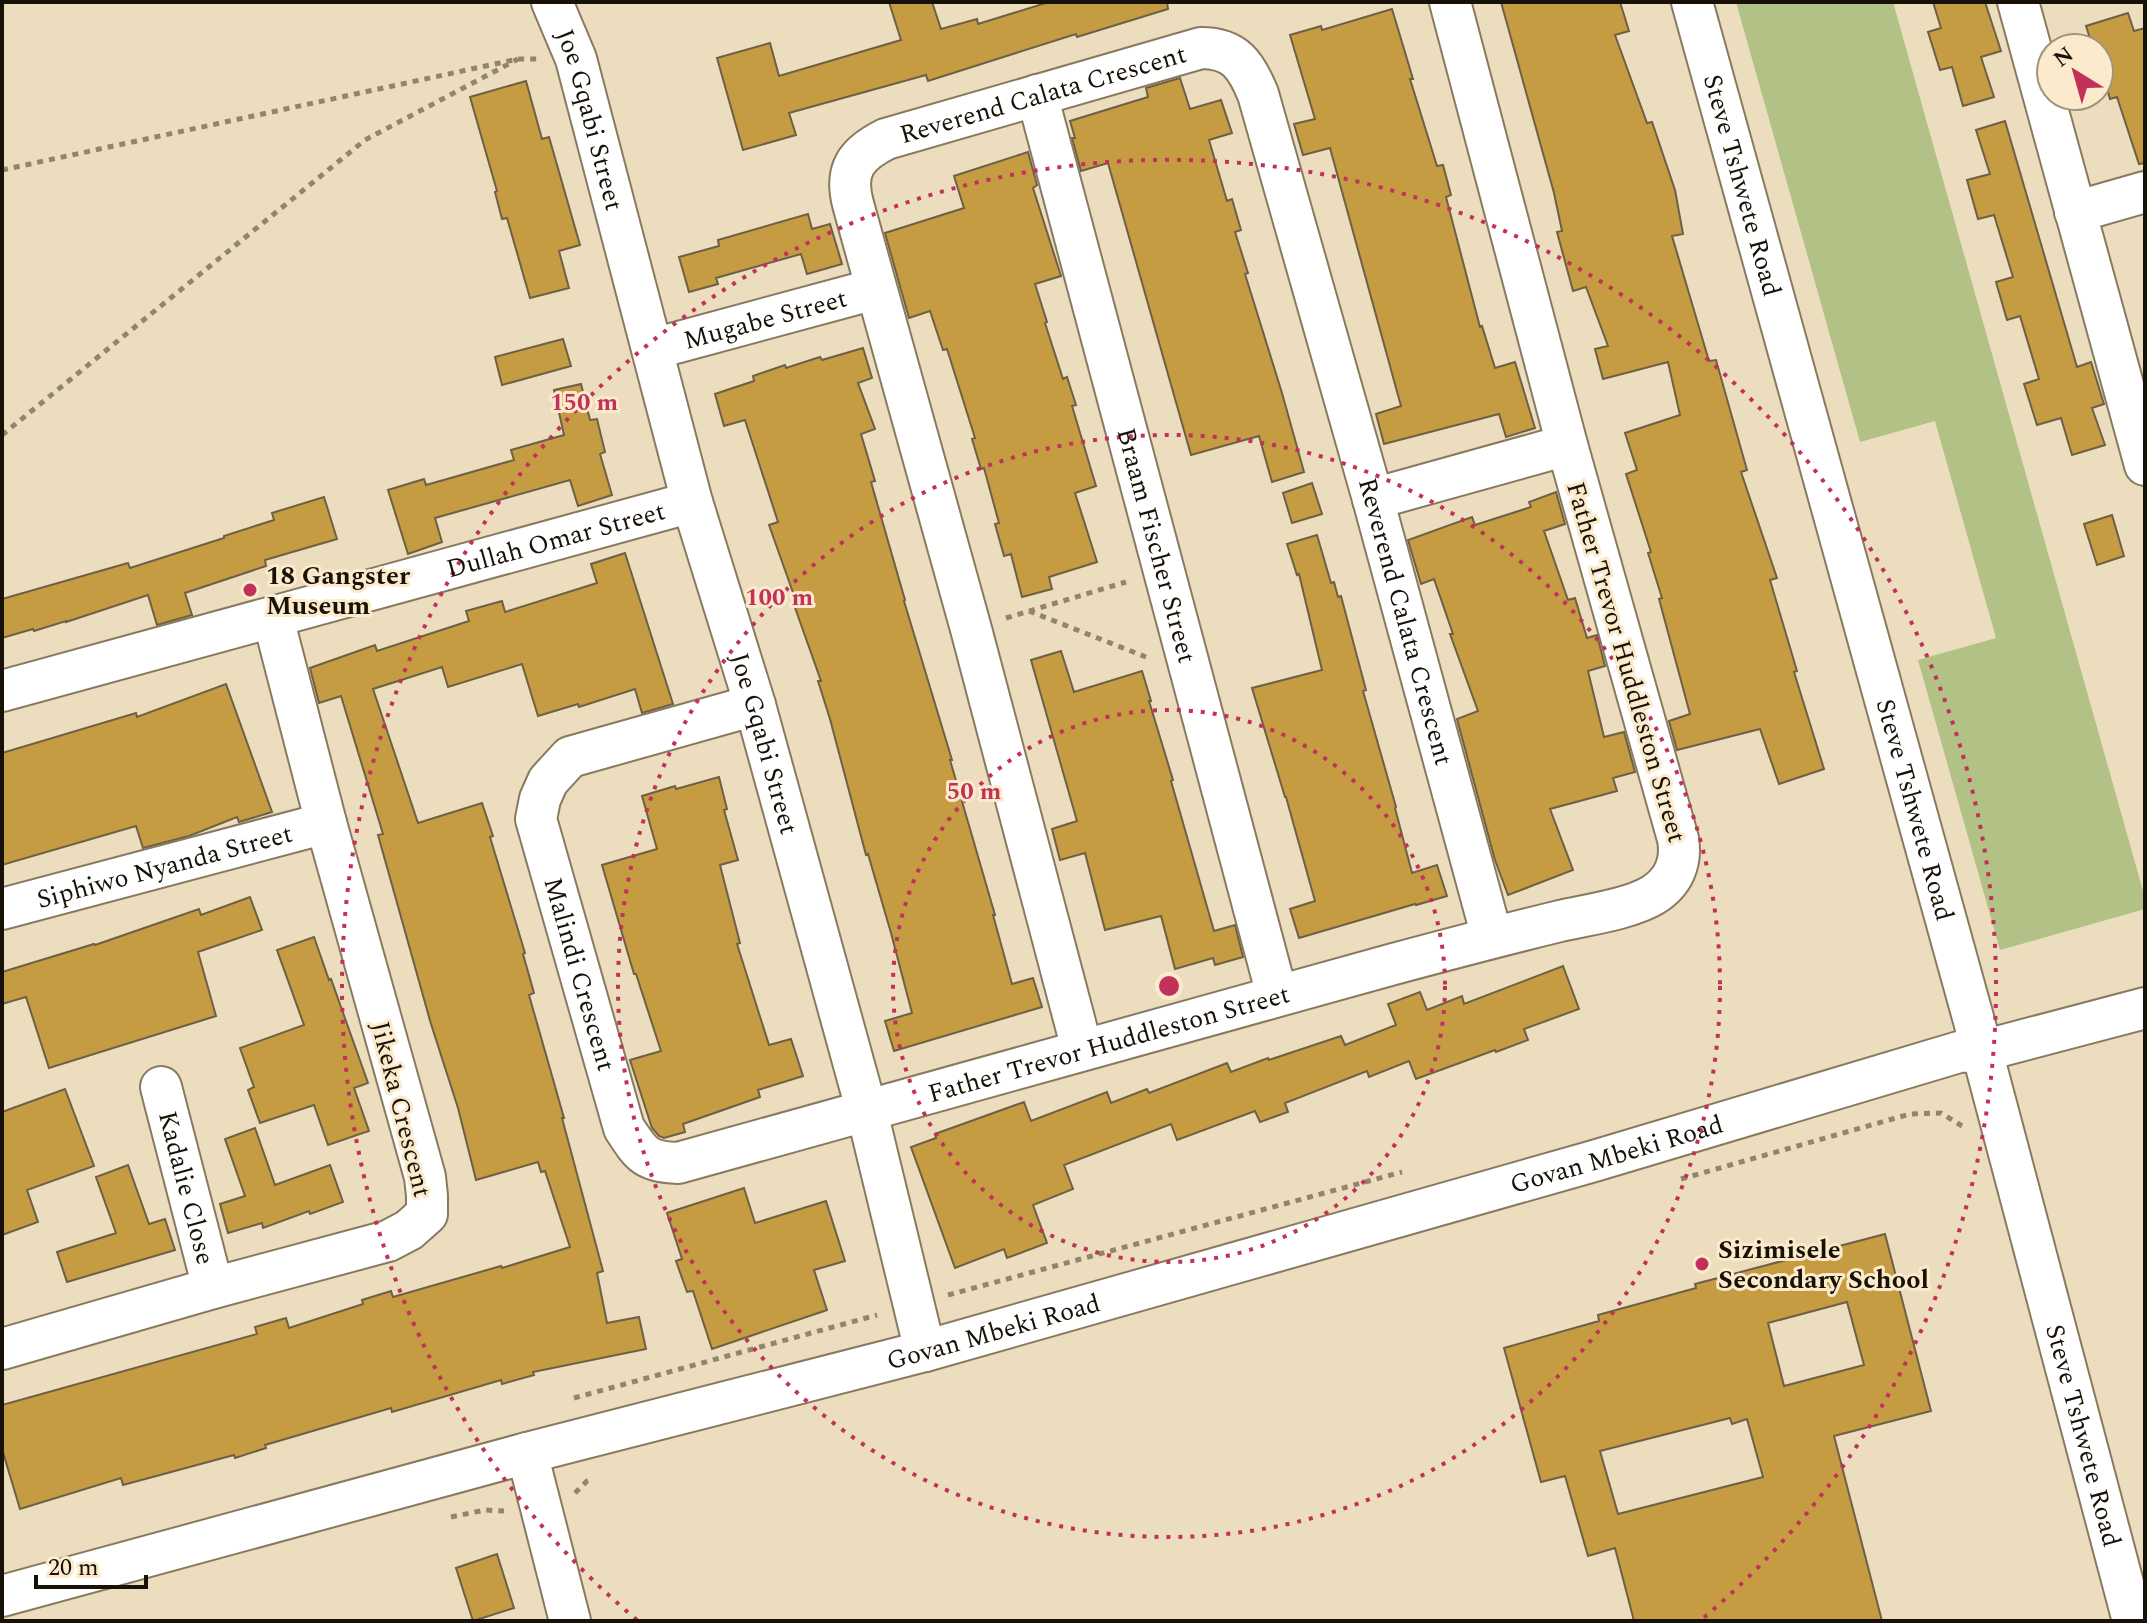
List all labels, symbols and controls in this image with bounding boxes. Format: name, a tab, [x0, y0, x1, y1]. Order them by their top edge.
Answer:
street label: Joe Gqabi Street	[544, 23, 634, 215]
north arrow	[2035, 32, 2115, 112]
street label: Reverend Calata Crescent	[895, 34, 1191, 155]
text: N	[2047, 39, 2081, 76]
street label: Steve Tshwete Road	[1692, 70, 1792, 301]
street label: Mugabe Street	[679, 278, 852, 361]
text: 150 m	[550, 385, 618, 421]
street label: Braam Fischer Street	[1106, 423, 1207, 668]
street label: Reverend Calata Crescent	[1347, 473, 1464, 770]
street label: Father Trevor Huddleston Street	[1555, 477, 1697, 848]
street label: Dullah Omar Street	[442, 491, 670, 589]
place label: 18 Gangster Museum	[266, 556, 411, 626]
text: 100 m	[745, 580, 813, 616]
marker: 18 Gangster Museum	[241, 581, 259, 599]
street label: Joe Gqabi Street	[719, 648, 809, 839]
street label: Steve Tshwete Road	[1865, 694, 1964, 926]
text: 50 m	[947, 774, 1002, 810]
street label: Siphiwo Nyanda Street	[32, 814, 297, 920]
street label: Malindi Crescent	[533, 873, 626, 1076]
centre of rings	[1155, 972, 1183, 1000]
street label: Father Trevor Huddleston Street	[924, 974, 1294, 1114]
street label: Jikeka Crescent	[360, 1017, 442, 1202]
street label: Govan Mbeki Road	[1505, 1105, 1728, 1205]
street label: Kadalie Close	[147, 1107, 225, 1269]
place label: Sizimisele Secondary School	[1718, 1230, 1929, 1300]
marker: Sizimisele Secondary School	[1693, 1255, 1711, 1273]
street label: Govan Mbeki Road	[882, 1283, 1105, 1381]
street label: Steve Tshwete Road	[2034, 1320, 2132, 1551]
scale bar	[36, 1539, 146, 1589]
text: 20 m	[48, 1550, 99, 1586]

